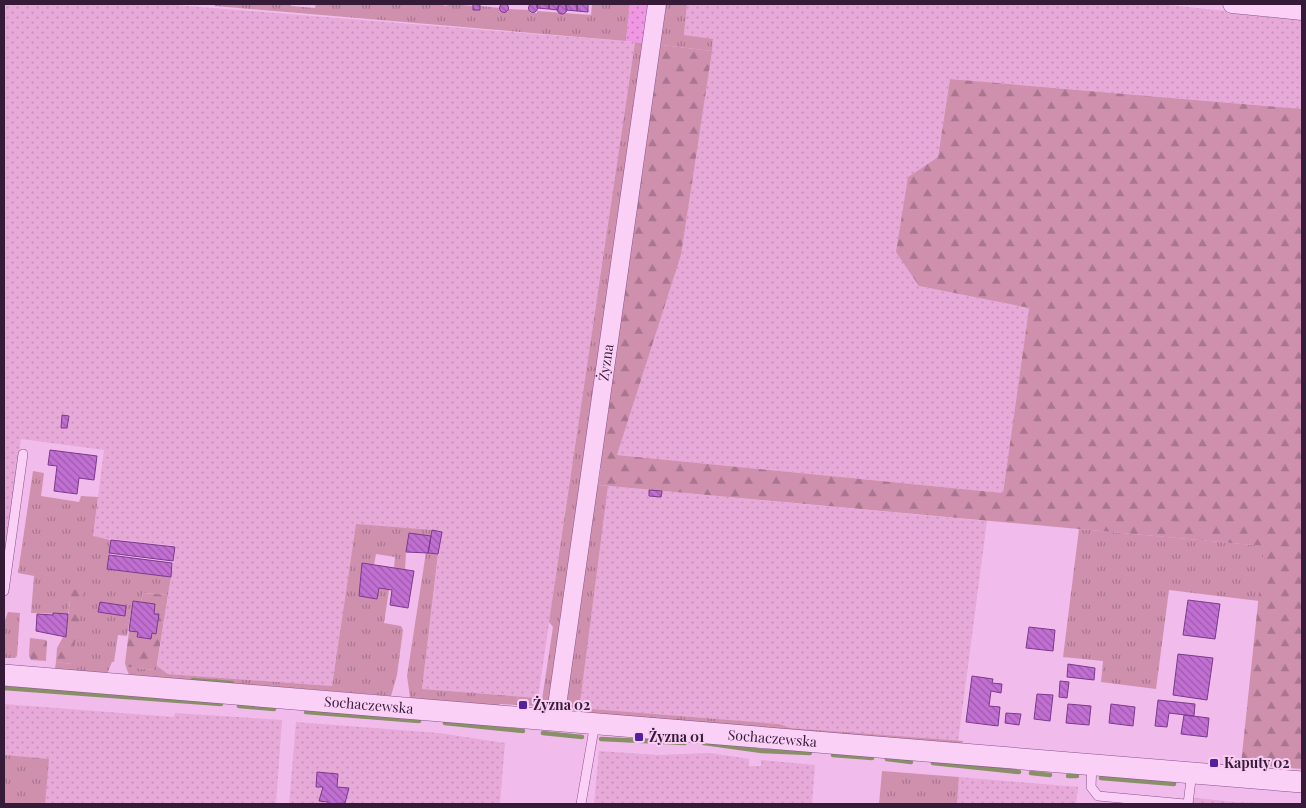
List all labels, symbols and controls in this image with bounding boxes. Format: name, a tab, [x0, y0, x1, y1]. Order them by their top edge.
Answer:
street label: Żyzna	[593, 343, 617, 382]
street label: Sochaczewska	[324, 691, 414, 718]
place label: Żyzna 02	[533, 695, 590, 714]
marker: Żyzna 02	[517, 699, 529, 711]
street label: Sochaczewska	[727, 725, 818, 751]
place label: Żyzna 01	[649, 727, 704, 746]
marker: Żyzna 01	[633, 731, 645, 743]
place label: Kaputy 02	[1224, 753, 1290, 772]
marker: Kaputy 02	[1208, 757, 1220, 769]

